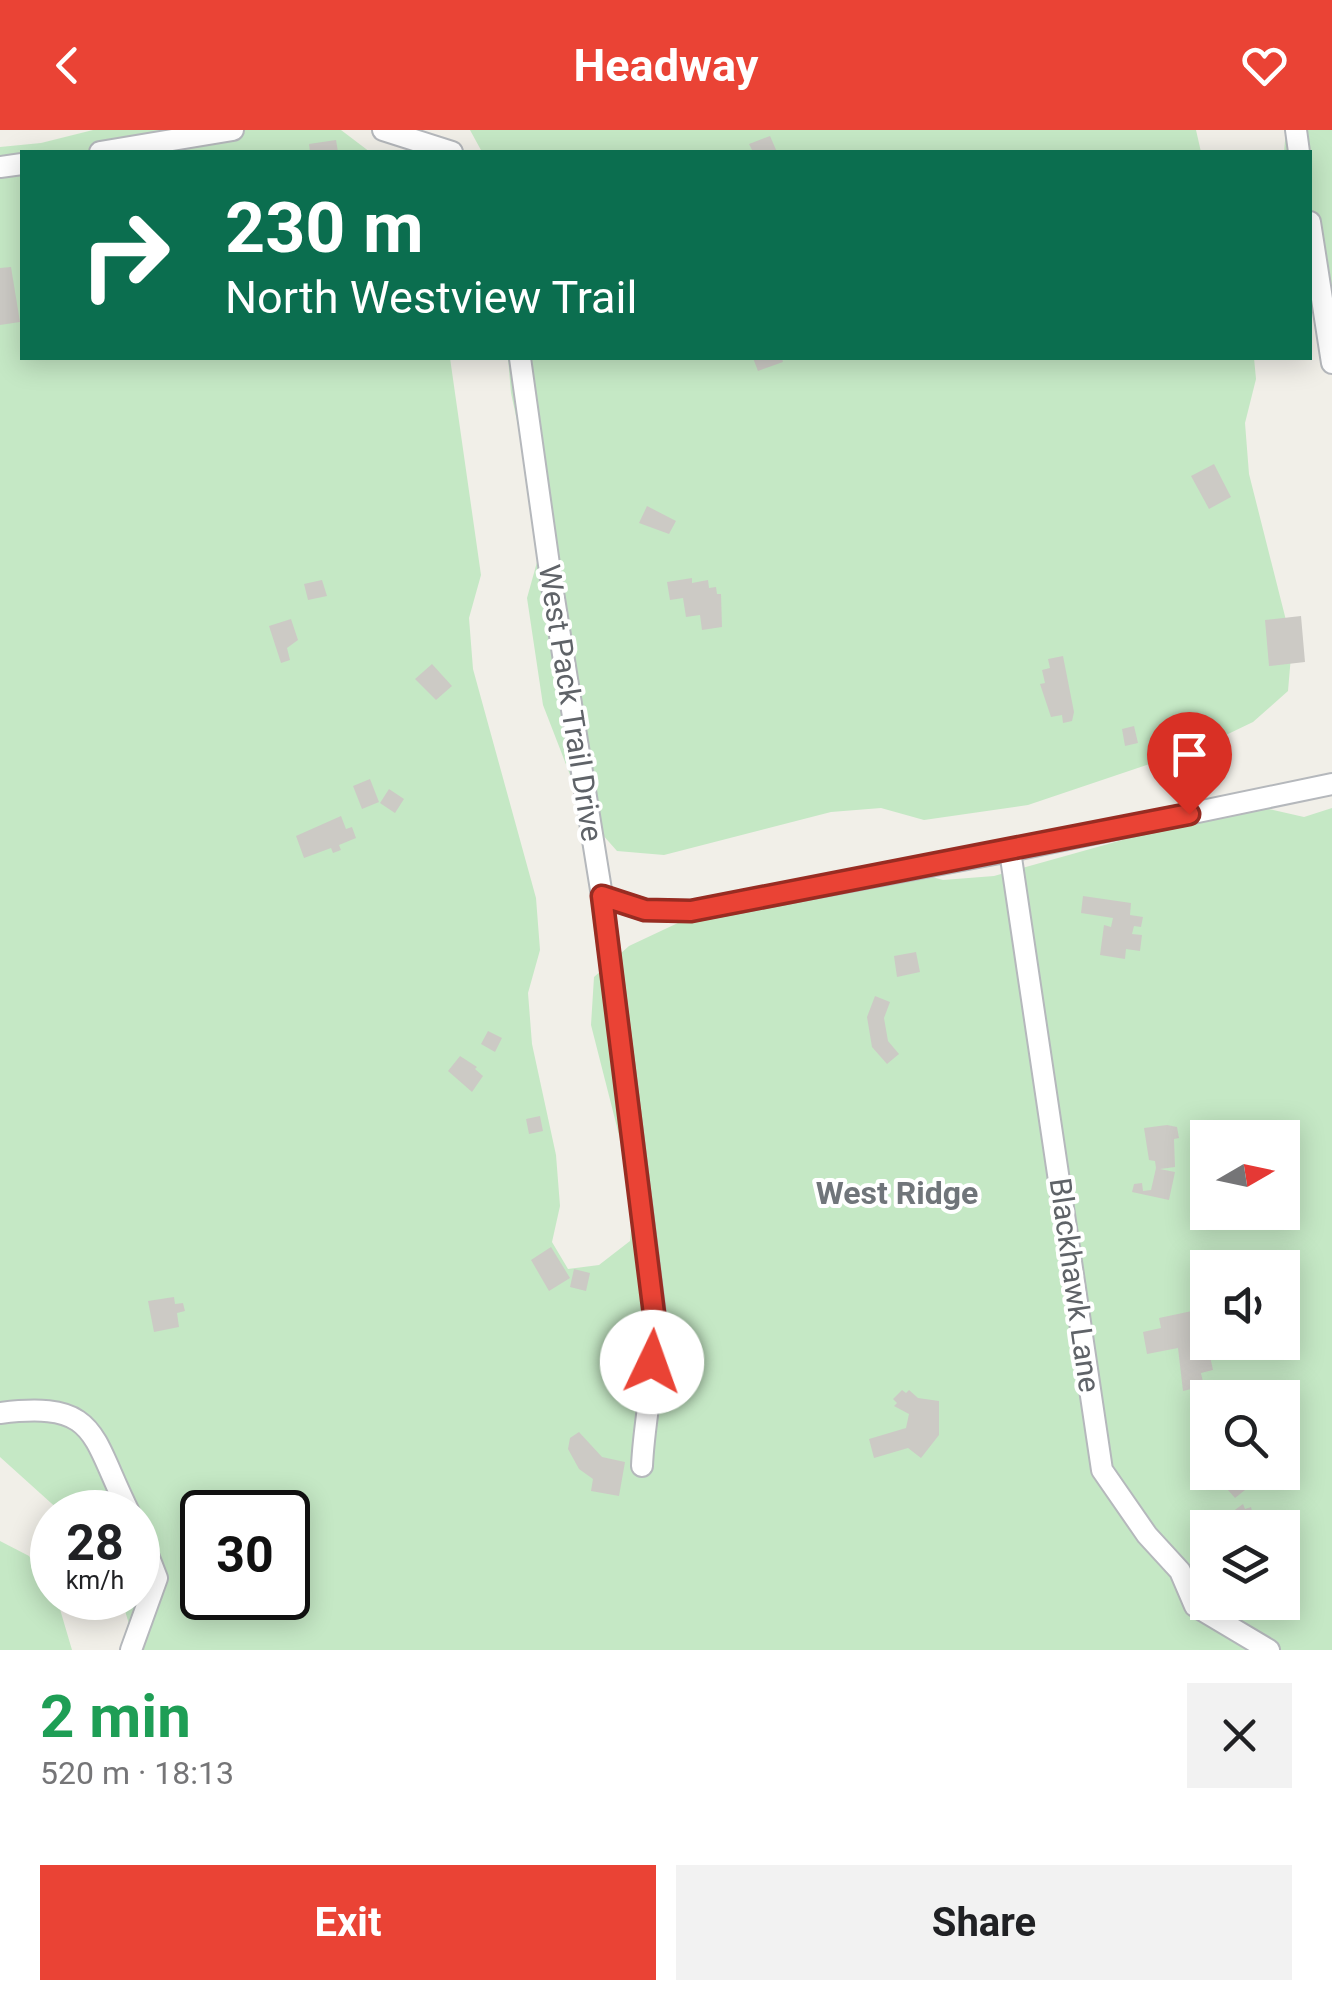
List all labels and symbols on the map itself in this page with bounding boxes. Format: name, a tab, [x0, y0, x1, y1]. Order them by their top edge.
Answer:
street label: West Pack Trail Drive	[532, 562, 610, 844]
pin	[1147, 712, 1232, 815]
north arrow	[1190, 1120, 1300, 1230]
district label: West Ridge	[816, 1174, 978, 1212]
street label: Blackhawk Lane	[1043, 1176, 1107, 1394]
position arrow	[600, 1310, 704, 1414]
speed limit sign: 30	[180, 1490, 310, 1620]

